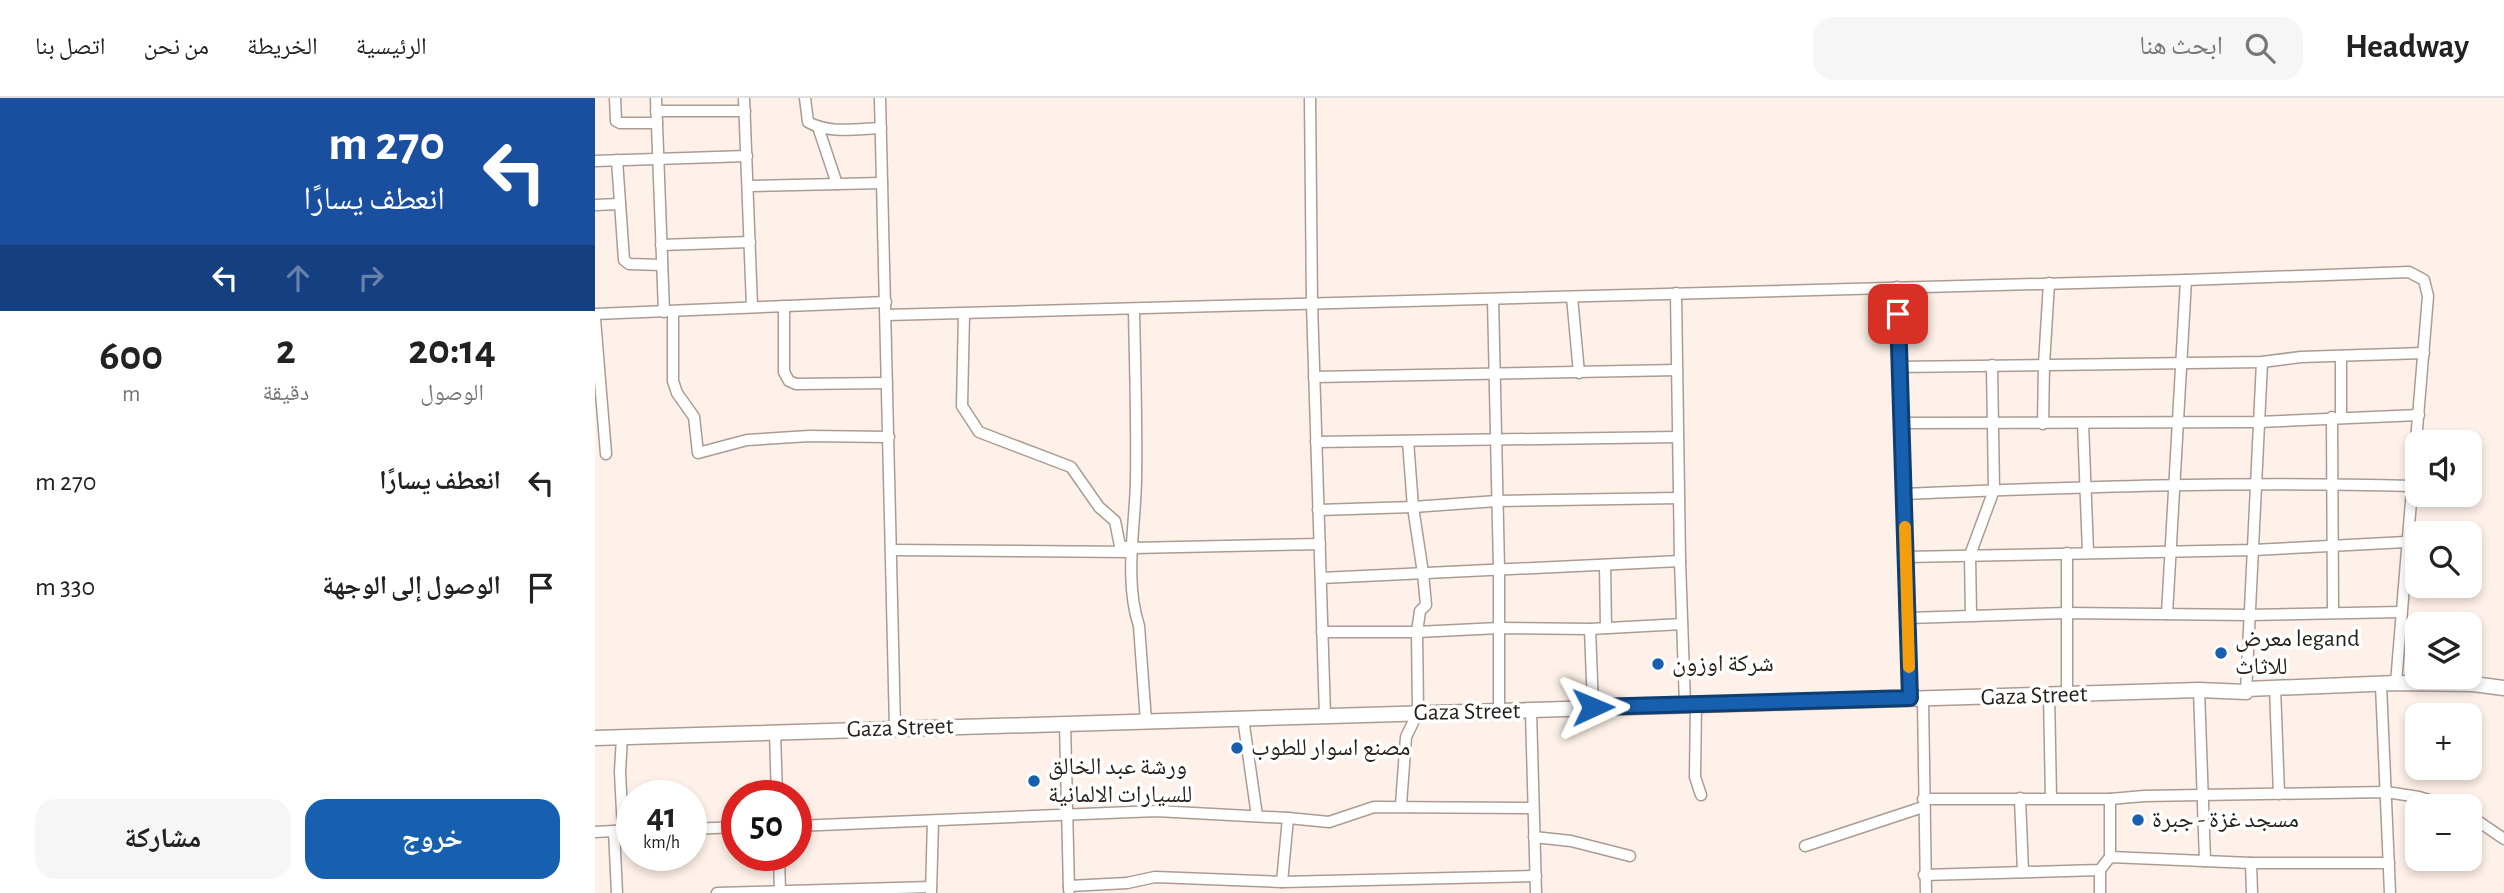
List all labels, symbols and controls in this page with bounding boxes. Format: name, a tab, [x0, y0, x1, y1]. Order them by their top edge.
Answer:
search box	[1813, 17, 2303, 80]
icon: search	[2241, 29, 2279, 67]
text: Headway	[2345, 31, 2469, 64]
text: ابحث هنا	[2139, 33, 2223, 59]
text: اتصل بنا	[35, 35, 105, 59]
text: من نحن	[143, 35, 209, 59]
text: الخريطة	[247, 35, 318, 59]
text: الرئيسية	[356, 35, 427, 59]
text: 270 m	[328, 120, 445, 169]
icon: left	[469, 126, 560, 217]
text: انعطف يسارًا	[304, 183, 445, 215]
icon: left	[206, 259, 244, 297]
icon: ahead	[279, 259, 317, 297]
icon: right	[352, 259, 390, 297]
pin	[1868, 284, 1928, 344]
icon: arrive	[1879, 295, 1917, 333]
text: 2	[276, 329, 296, 371]
text: 20:14	[408, 329, 496, 371]
text: 600	[99, 335, 163, 377]
text: دقيقة	[262, 382, 309, 405]
text: الوصول	[420, 382, 484, 405]
text: m	[122, 383, 140, 406]
map controls	[2405, 430, 2482, 871]
button: sound	[2405, 430, 2482, 507]
icon: left	[522, 464, 560, 502]
text: انعطف يسارًا	[379, 468, 501, 494]
text: 270 m	[35, 469, 97, 495]
button: search	[2405, 521, 2482, 598]
icon: arrive	[522, 569, 560, 607]
text: الوصول إلى الوجهة	[322, 573, 501, 599]
text: 330 m	[35, 574, 95, 600]
button: layers	[2405, 612, 2482, 689]
place label: معرض legand للاثاث	[2235, 627, 2360, 679]
marker: معرض legand للاثاث	[2213, 645, 2229, 661]
place label: شركة اوزون	[1672, 652, 1774, 677]
marker: شركة اوزون	[1650, 656, 1666, 672]
position arrow	[1556, 670, 1630, 744]
street label: Gaza Street	[1980, 682, 2088, 710]
street label: Gaza Street	[1413, 699, 1521, 725]
button: +	[2405, 703, 2482, 780]
street label: Gaza Street	[846, 714, 954, 742]
place label: مصنع اسوار للطوب	[1251, 736, 1411, 762]
marker: مصنع اسوار للطوب	[1229, 740, 1245, 756]
place label: ورشة عبد الخالق للسيارات الالمانية	[1048, 755, 1192, 807]
marker: ورشة عبد الخالق للسيارات الالمانية	[1026, 773, 1042, 789]
speed limit sign: 50	[721, 780, 812, 871]
button: −	[2405, 794, 2482, 871]
button: مشاركة	[35, 799, 291, 879]
button: خروج	[305, 799, 560, 879]
text: 41	[646, 799, 677, 834]
place label: مسجد غزة - جبرة	[2152, 808, 2299, 833]
marker: مسجد غزة - جبرة	[2130, 812, 2146, 828]
text: km/h	[643, 834, 680, 852]

